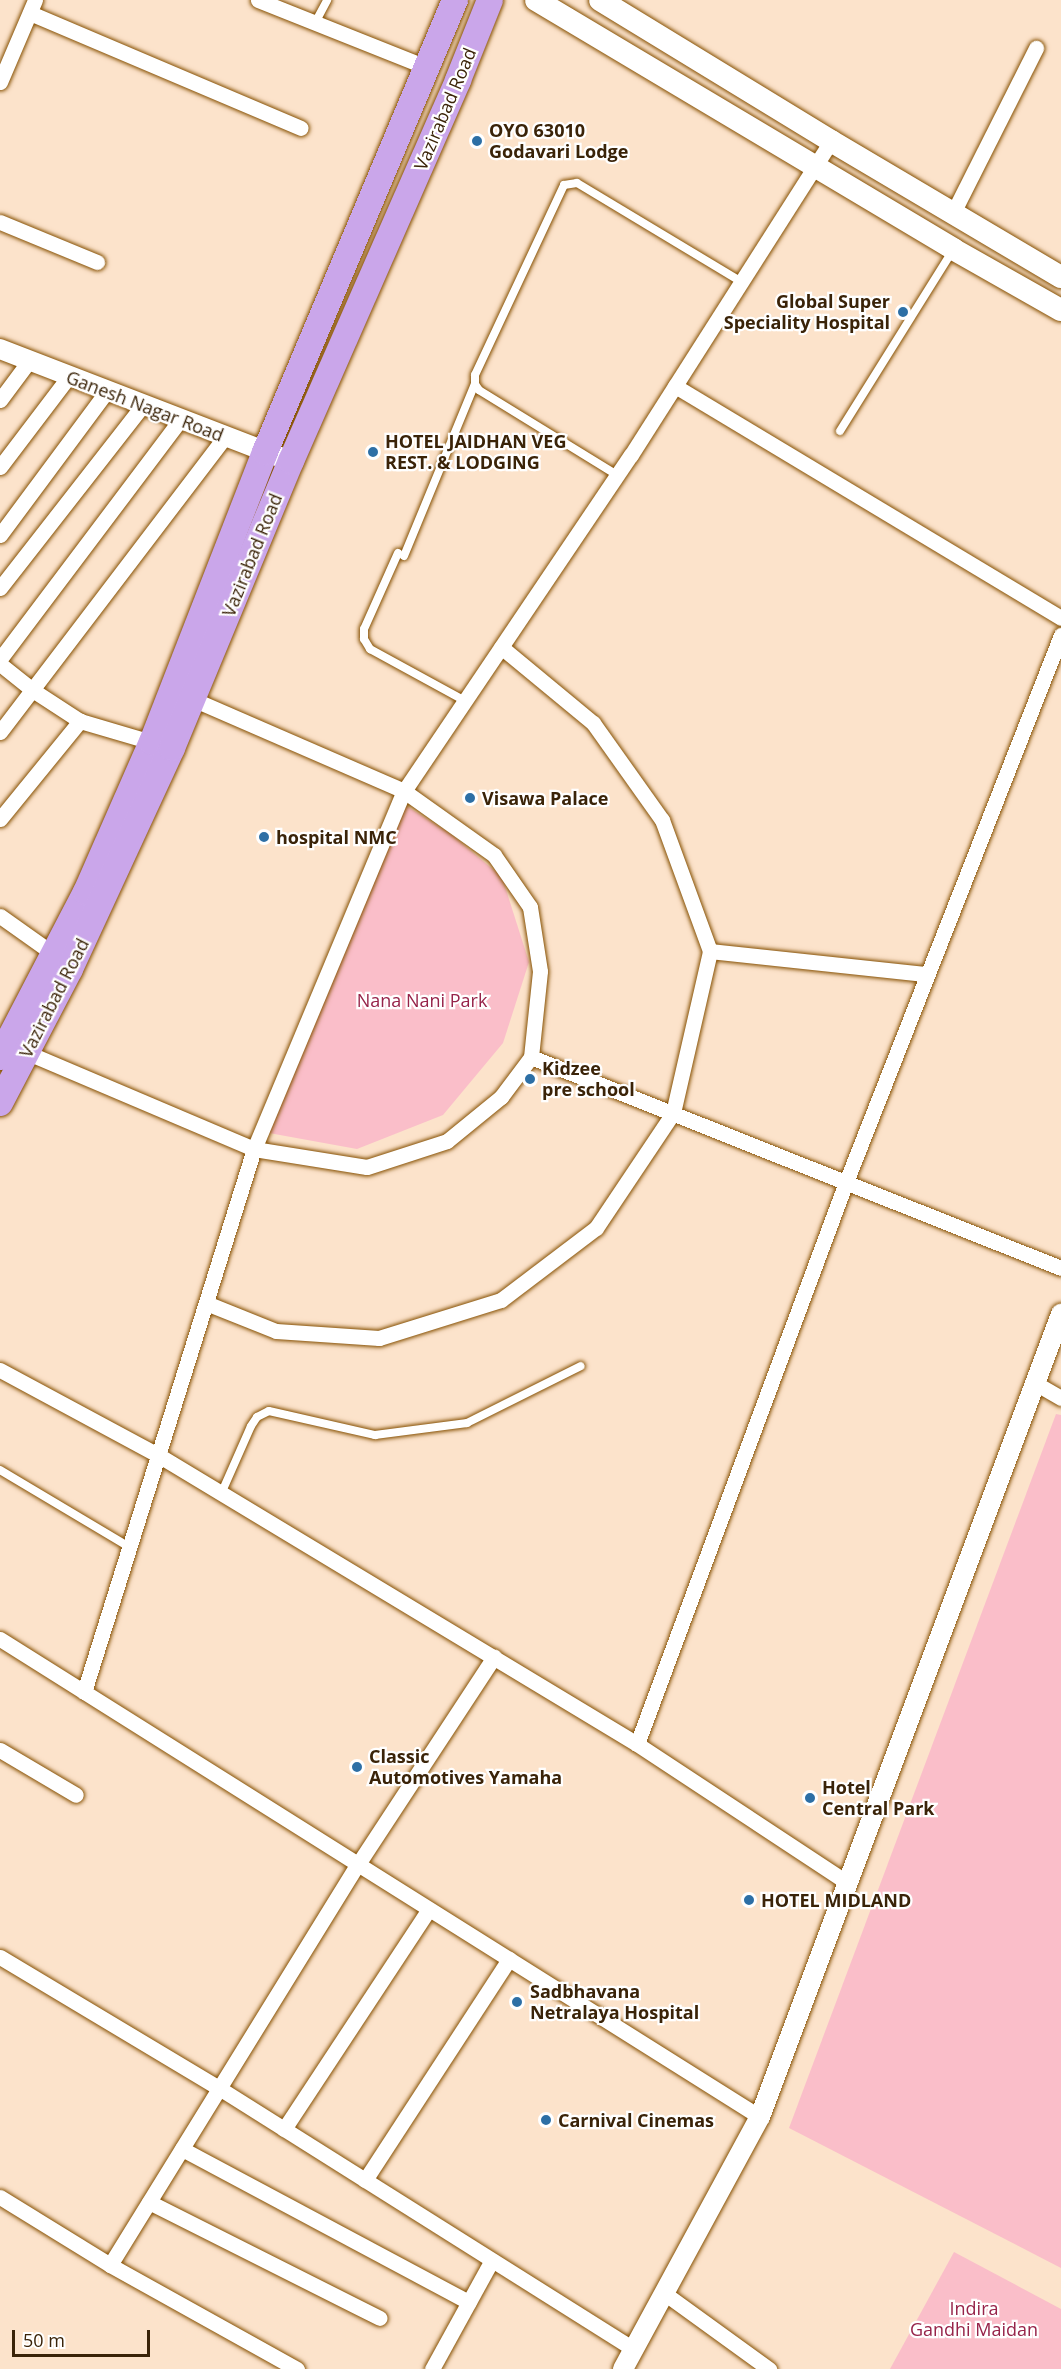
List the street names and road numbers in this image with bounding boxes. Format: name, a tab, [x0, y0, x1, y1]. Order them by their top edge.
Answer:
street label: Vazirabad Road	[410, 45, 480, 173]
street label: Ganesh Nagar Road	[63, 366, 227, 446]
street label: Vazirabad Road	[218, 490, 286, 620]
street label: Vazirabad Road	[15, 935, 93, 1061]

